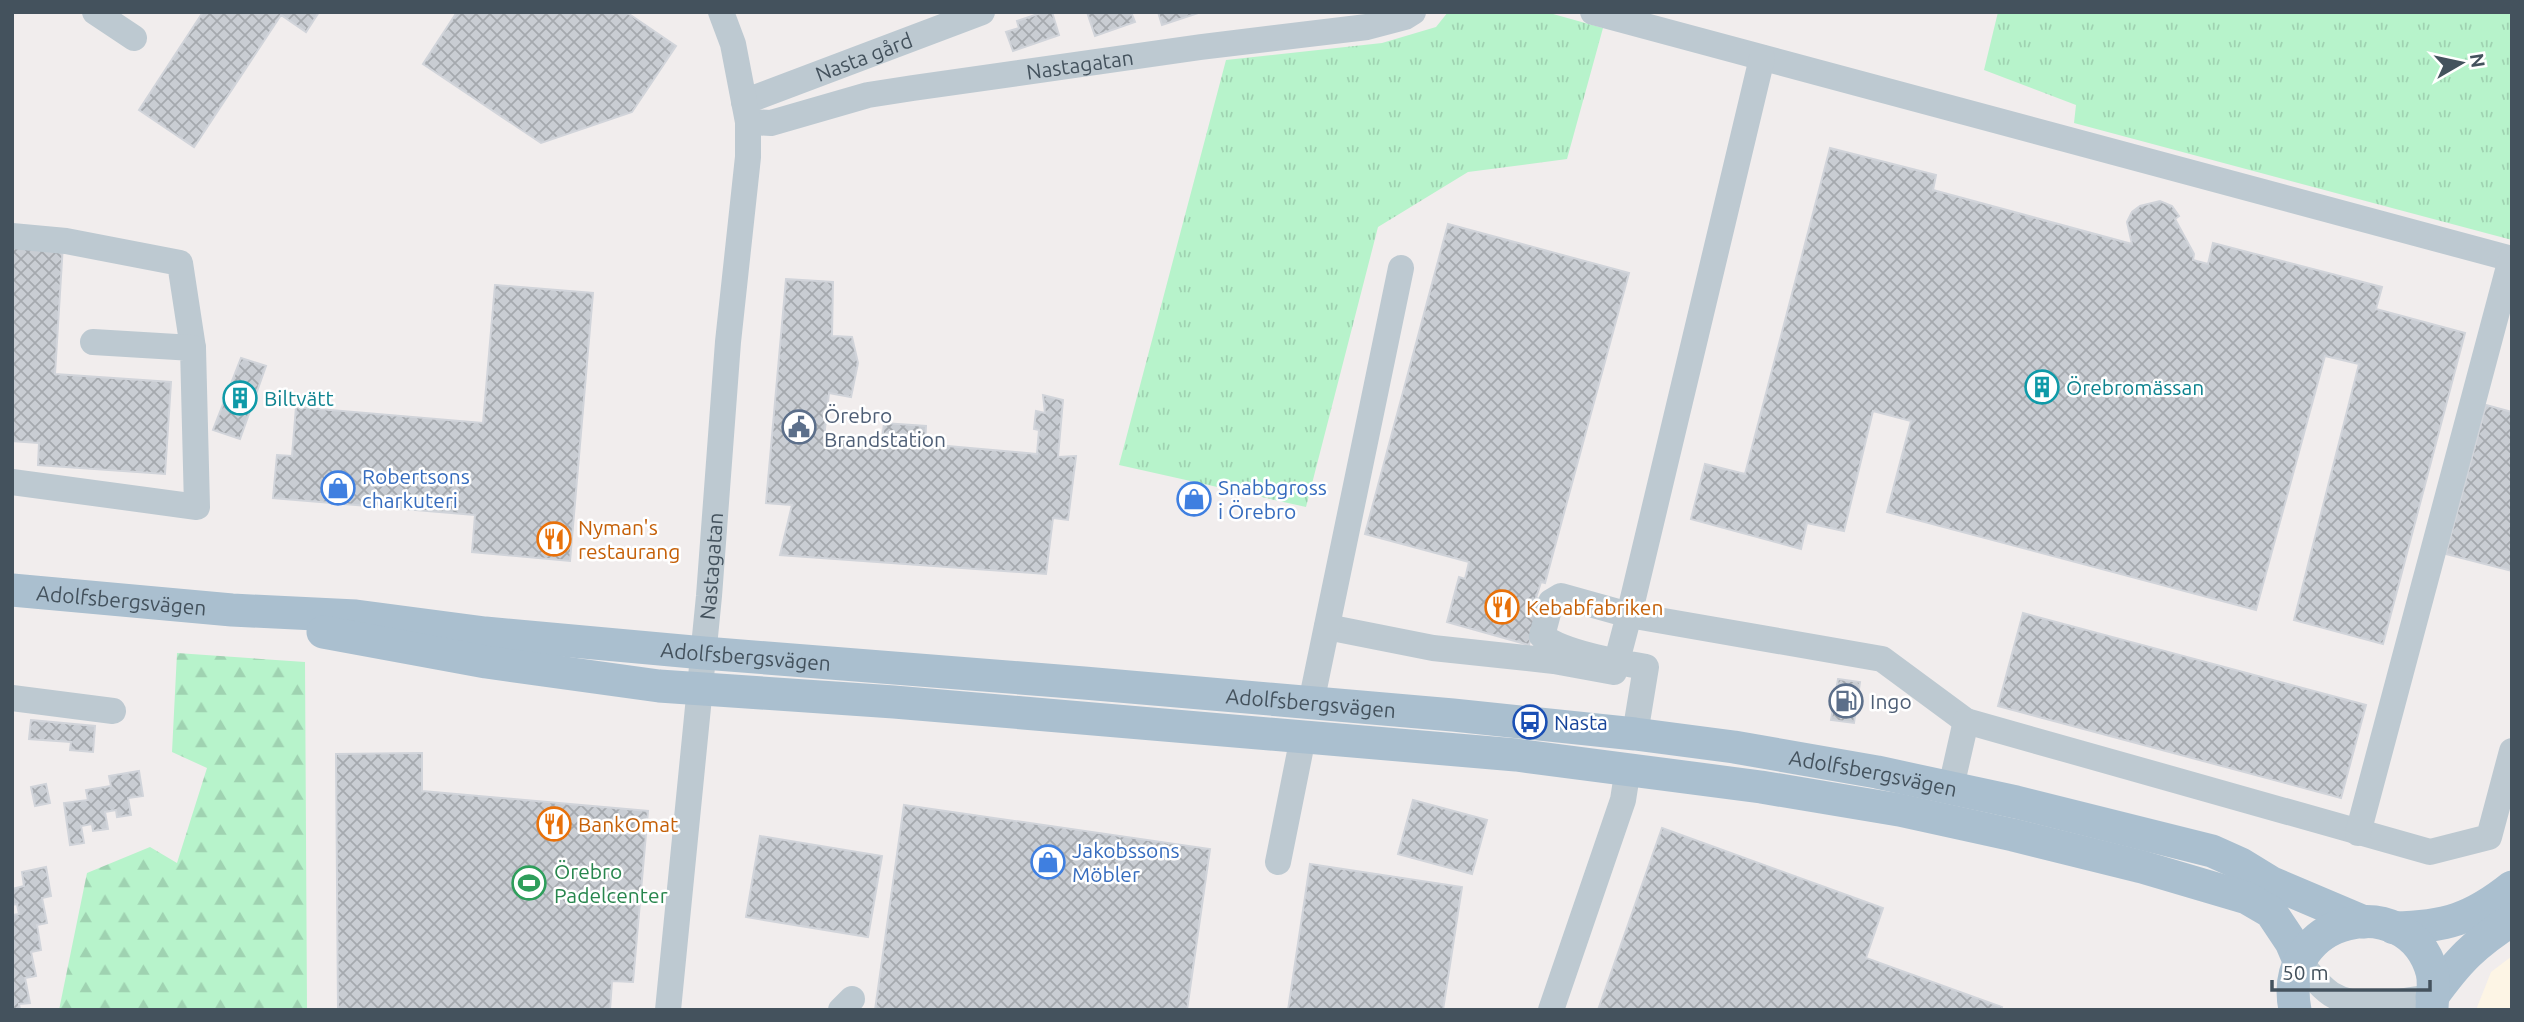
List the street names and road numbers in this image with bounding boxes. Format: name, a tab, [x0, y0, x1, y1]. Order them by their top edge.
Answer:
street label: Nasta gård	[812, 27, 916, 86]
street label: Nastagatan	[1025, 45, 1135, 84]
street label: Nastagatan	[695, 511, 727, 621]
street label: Adolfsbergsvägen	[35, 580, 208, 620]
street label: Adolfsbergsvägen	[660, 637, 832, 675]
street label: Adolfsbergsvägen	[1225, 683, 1397, 722]
street label: Adolfsbergsvägen	[1787, 745, 1959, 801]

